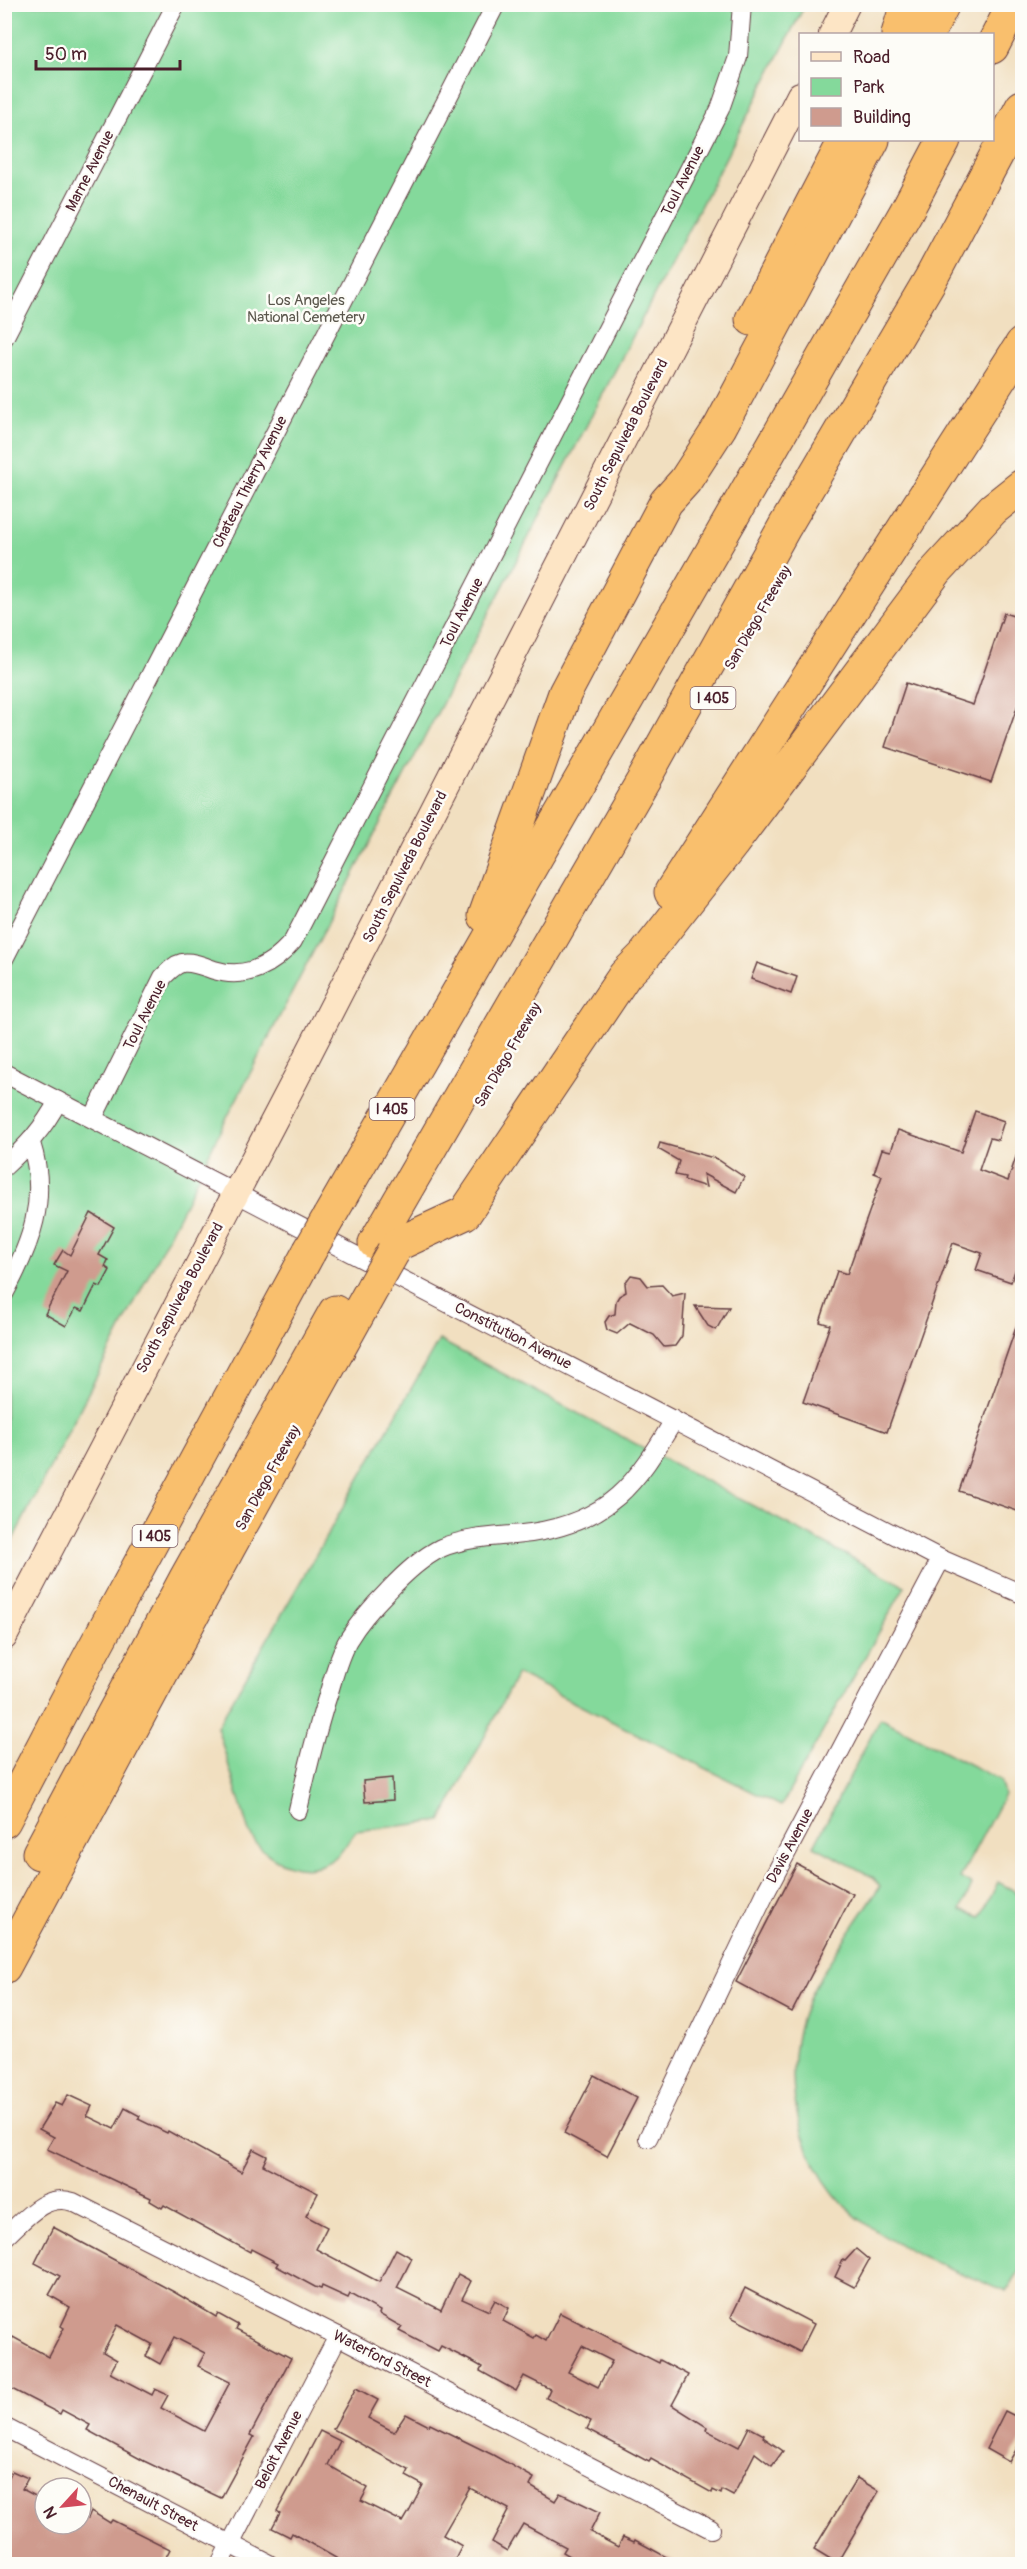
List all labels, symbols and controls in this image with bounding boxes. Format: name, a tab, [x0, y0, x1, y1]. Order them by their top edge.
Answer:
scale bar	[36, 33, 180, 71]
legend	[799, 33, 994, 141]
text: 50 m	[45, 43, 87, 66]
text: Road	[853, 46, 890, 69]
text: Park	[853, 76, 885, 99]
text: Building	[853, 106, 911, 129]
street label: Marne Avenue	[61, 127, 119, 215]
street label: Toul Avenue	[657, 142, 709, 219]
park label: Los Angeles National Cemetery	[247, 291, 366, 327]
street label: South Sepulveda Boulevard	[579, 356, 673, 514]
street label: Chateau Thierry Avenue	[208, 412, 292, 551]
street label: San Diego Freeway	[720, 562, 796, 674]
street label: Toul Avenue	[436, 574, 488, 651]
road number: I 405	[690, 687, 736, 709]
street label: South Sepulveda Boulevard	[358, 788, 452, 946]
street label: Toul Avenue	[119, 976, 171, 1053]
street label: San Diego Freeway	[470, 999, 546, 1111]
road number: I 405	[370, 1098, 414, 1120]
street label: South Sepulveda Boulevard	[132, 1219, 228, 1377]
street label: Constitution Avenue	[451, 1298, 575, 1374]
street label: San Diego Freeway	[231, 1421, 305, 1534]
road number: I 405	[132, 1525, 178, 1547]
street label: Davis Avenue	[762, 1805, 818, 1887]
street label: Waterford Street	[330, 2326, 435, 2392]
street label: Beloit Avenue	[251, 2407, 307, 2492]
street label: Chenault Street	[105, 2472, 202, 2536]
north arrow	[33, 2476, 93, 2536]
text: N	[39, 2503, 62, 2522]

